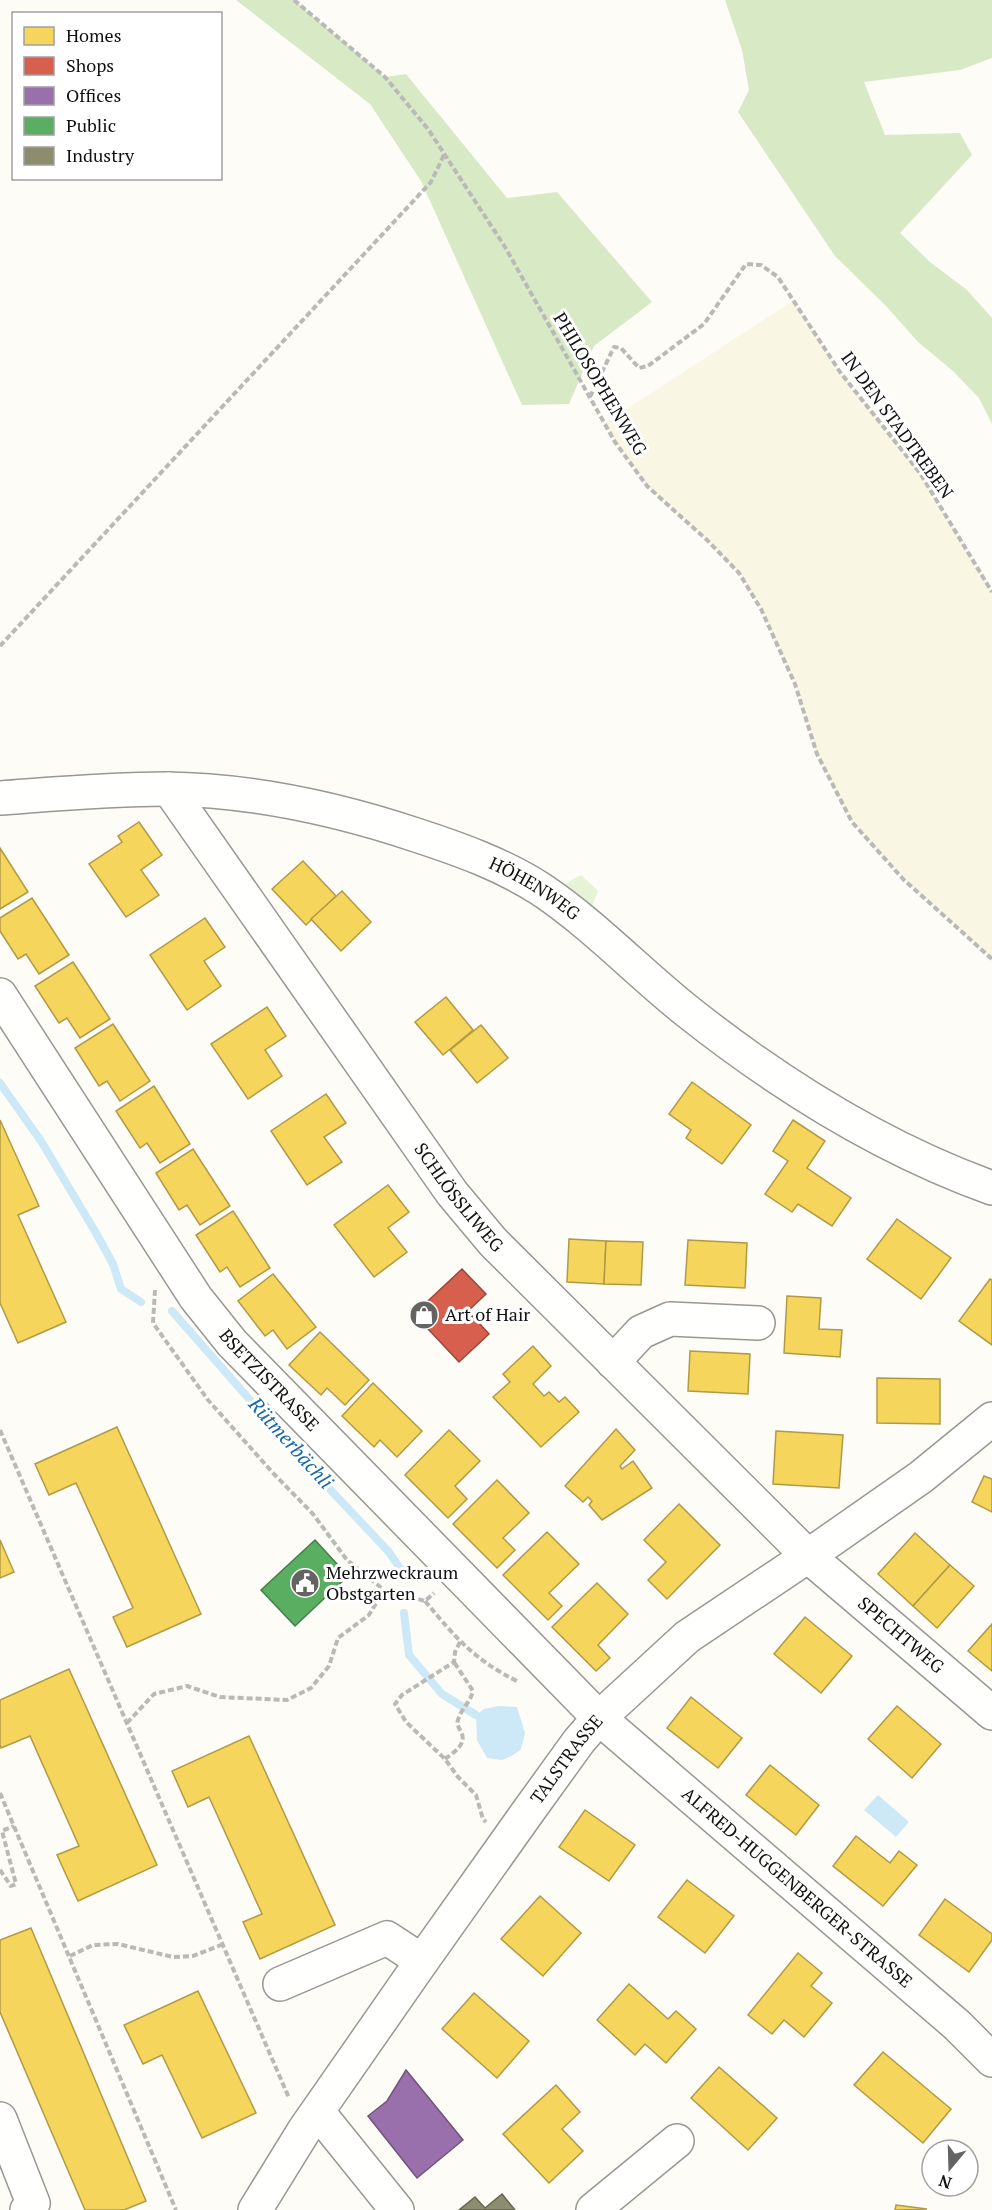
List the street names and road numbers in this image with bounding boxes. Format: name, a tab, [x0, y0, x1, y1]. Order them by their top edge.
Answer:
street label: PHILOSOPHENWEG	[549, 307, 653, 460]
street label: IN DEN STADTREBEN	[836, 346, 959, 503]
street label: HÖHENWEG	[486, 850, 586, 925]
street label: SCHLÖSSLIWEG	[409, 1138, 510, 1257]
street label: BSETZISTRASSE	[214, 1324, 325, 1436]
street label: SPECHTWEG	[853, 1591, 950, 1679]
street label: TALSTRASSE	[524, 1709, 608, 1808]
street label: ALFRED-HUGGENBERGER-STRASSE	[677, 1781, 918, 1993]

